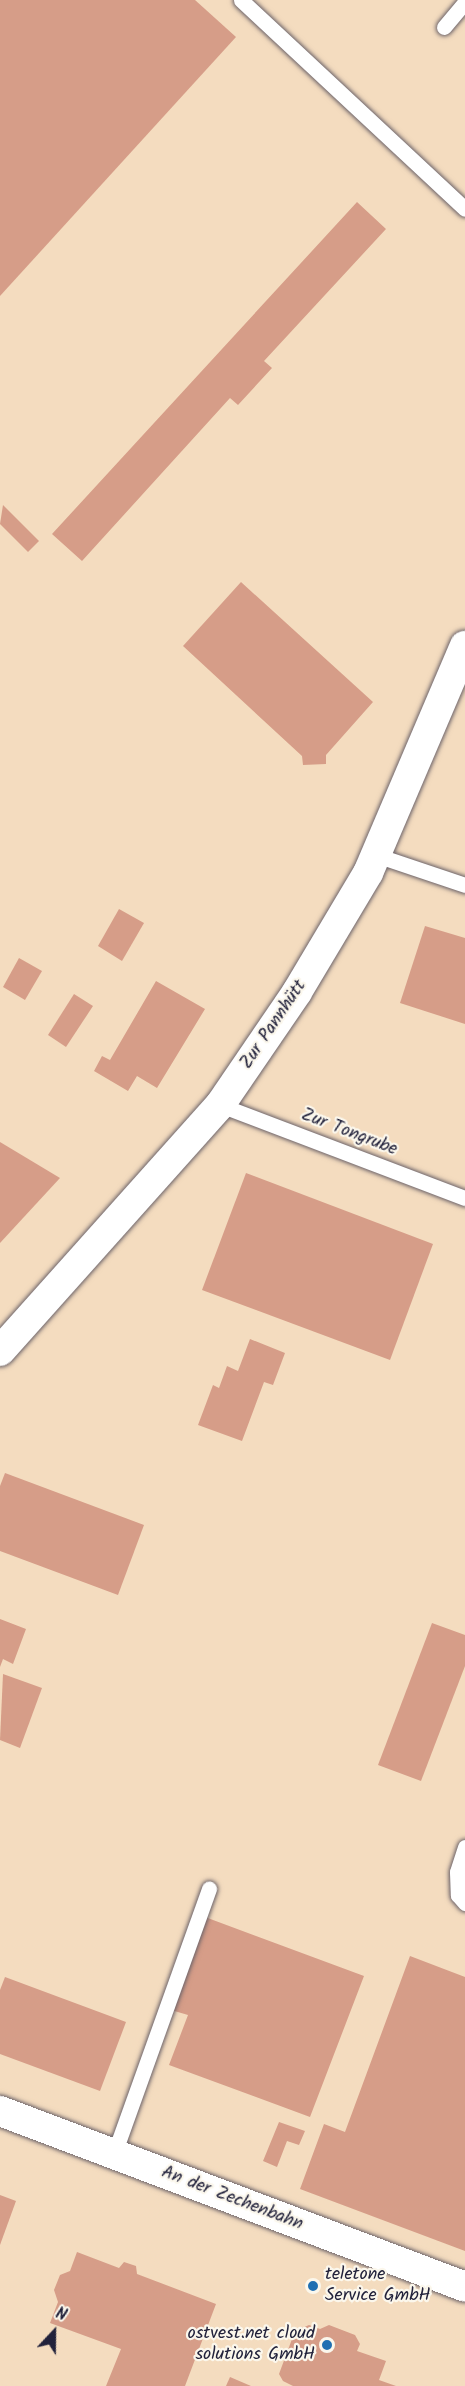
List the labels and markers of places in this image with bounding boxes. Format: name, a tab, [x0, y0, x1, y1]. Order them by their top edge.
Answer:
place label: teletone Service GmbH	[325, 2265, 431, 2308]
marker: teletone Service GmbH	[306, 2279, 320, 2293]
place label: ostvest.net cloud solutions GmbH	[188, 2324, 315, 2366]
marker: ostvest.net cloud solutions GmbH	[320, 2338, 334, 2352]

